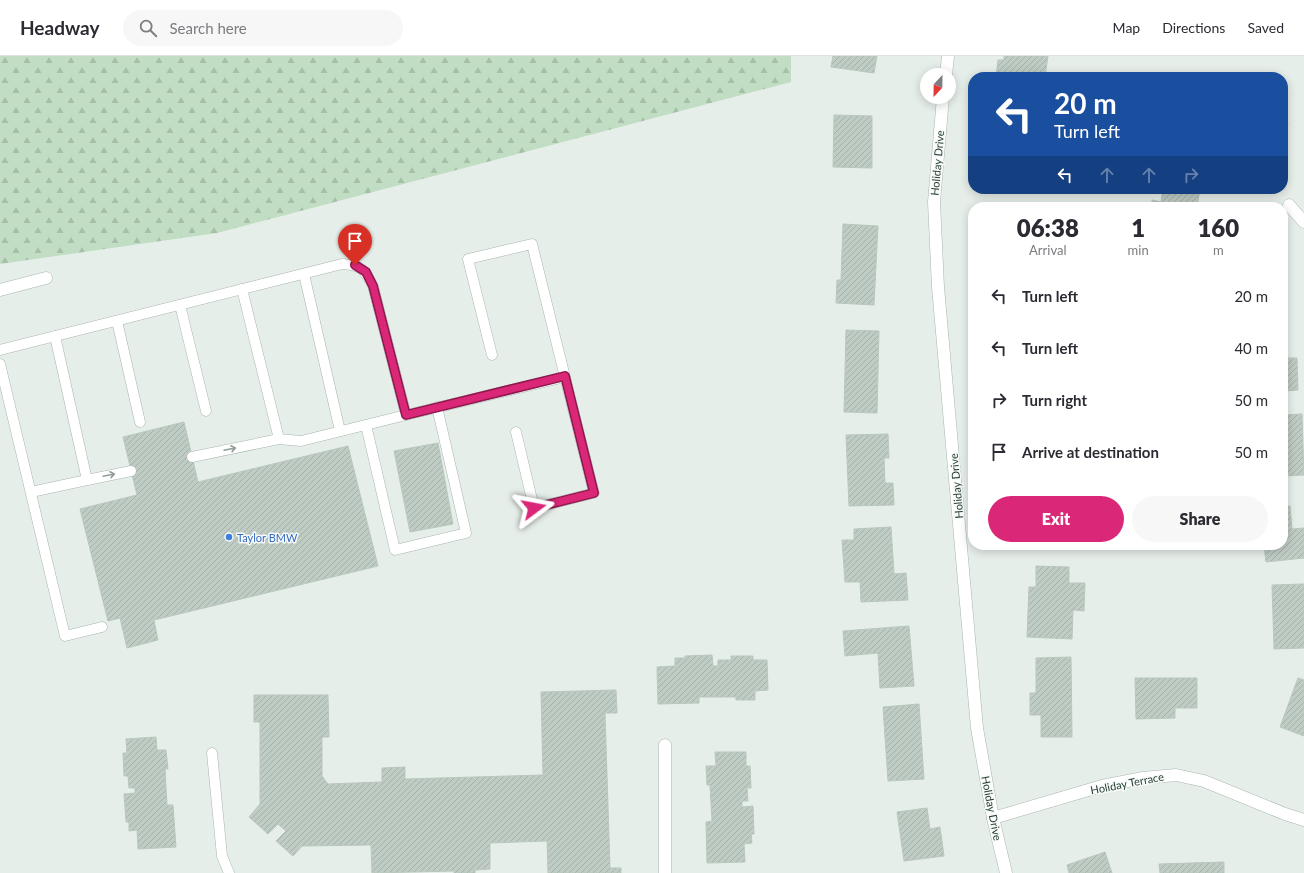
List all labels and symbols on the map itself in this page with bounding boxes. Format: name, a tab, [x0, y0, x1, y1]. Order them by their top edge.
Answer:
north arrow	[920, 68, 956, 104]
street label: Holiday Drive	[928, 130, 946, 196]
pin	[338, 224, 372, 265]
one-way arrow	[224, 445, 237, 453]
street label: Holiday Drive	[947, 453, 965, 519]
one-way arrow	[102, 471, 115, 479]
position arrow	[513, 487, 555, 529]
place label: Taylor BMW	[237, 531, 298, 544]
marker: Taylor BMW	[224, 532, 234, 542]
street label: Holiday Terrace	[1089, 769, 1165, 796]
street label: Holiday Drive	[979, 775, 1005, 842]

